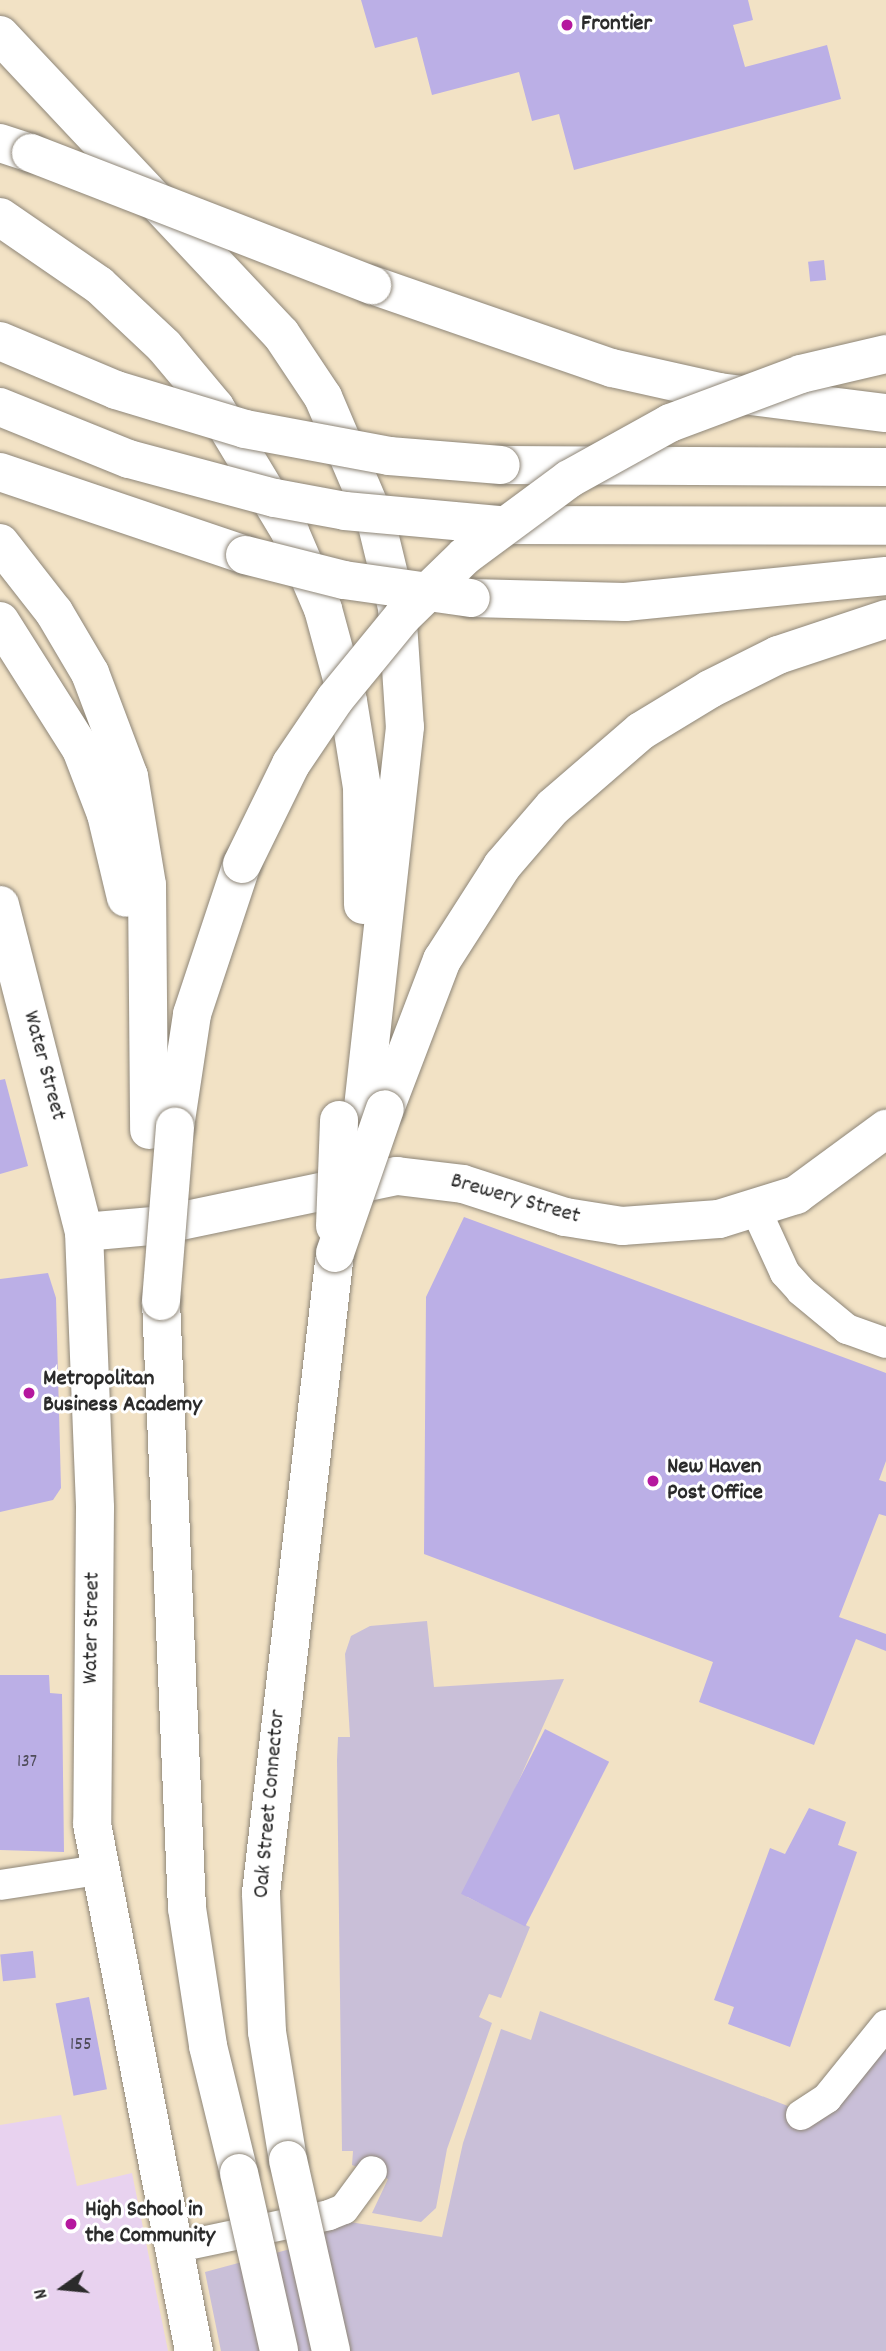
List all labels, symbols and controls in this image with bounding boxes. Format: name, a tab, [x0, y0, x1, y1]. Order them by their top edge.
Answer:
place label: Frontier	[581, 11, 652, 39]
marker: Frontier	[559, 17, 575, 33]
street label: Water Street	[15, 1008, 71, 1124]
street label: Brewery Street	[447, 1168, 583, 1232]
place label: Metropolitan Business Academy	[43, 1366, 202, 1420]
marker: Metropolitan Business Academy	[21, 1385, 37, 1401]
place label: New Haven Post Office	[667, 1454, 763, 1508]
marker: New Haven Post Office	[645, 1473, 661, 1489]
street label: Water Street	[78, 1572, 108, 1684]
street label: Oak Street Connector	[249, 1709, 293, 1899]
house number: 137	[17, 1752, 37, 1774]
house number: 155	[70, 2035, 92, 2057]
place label: High School in the Community	[85, 2197, 215, 2251]
marker: High School in the Community	[63, 2216, 79, 2232]
north arrow	[28, 2253, 98, 2323]
text: N	[28, 2286, 56, 2302]

